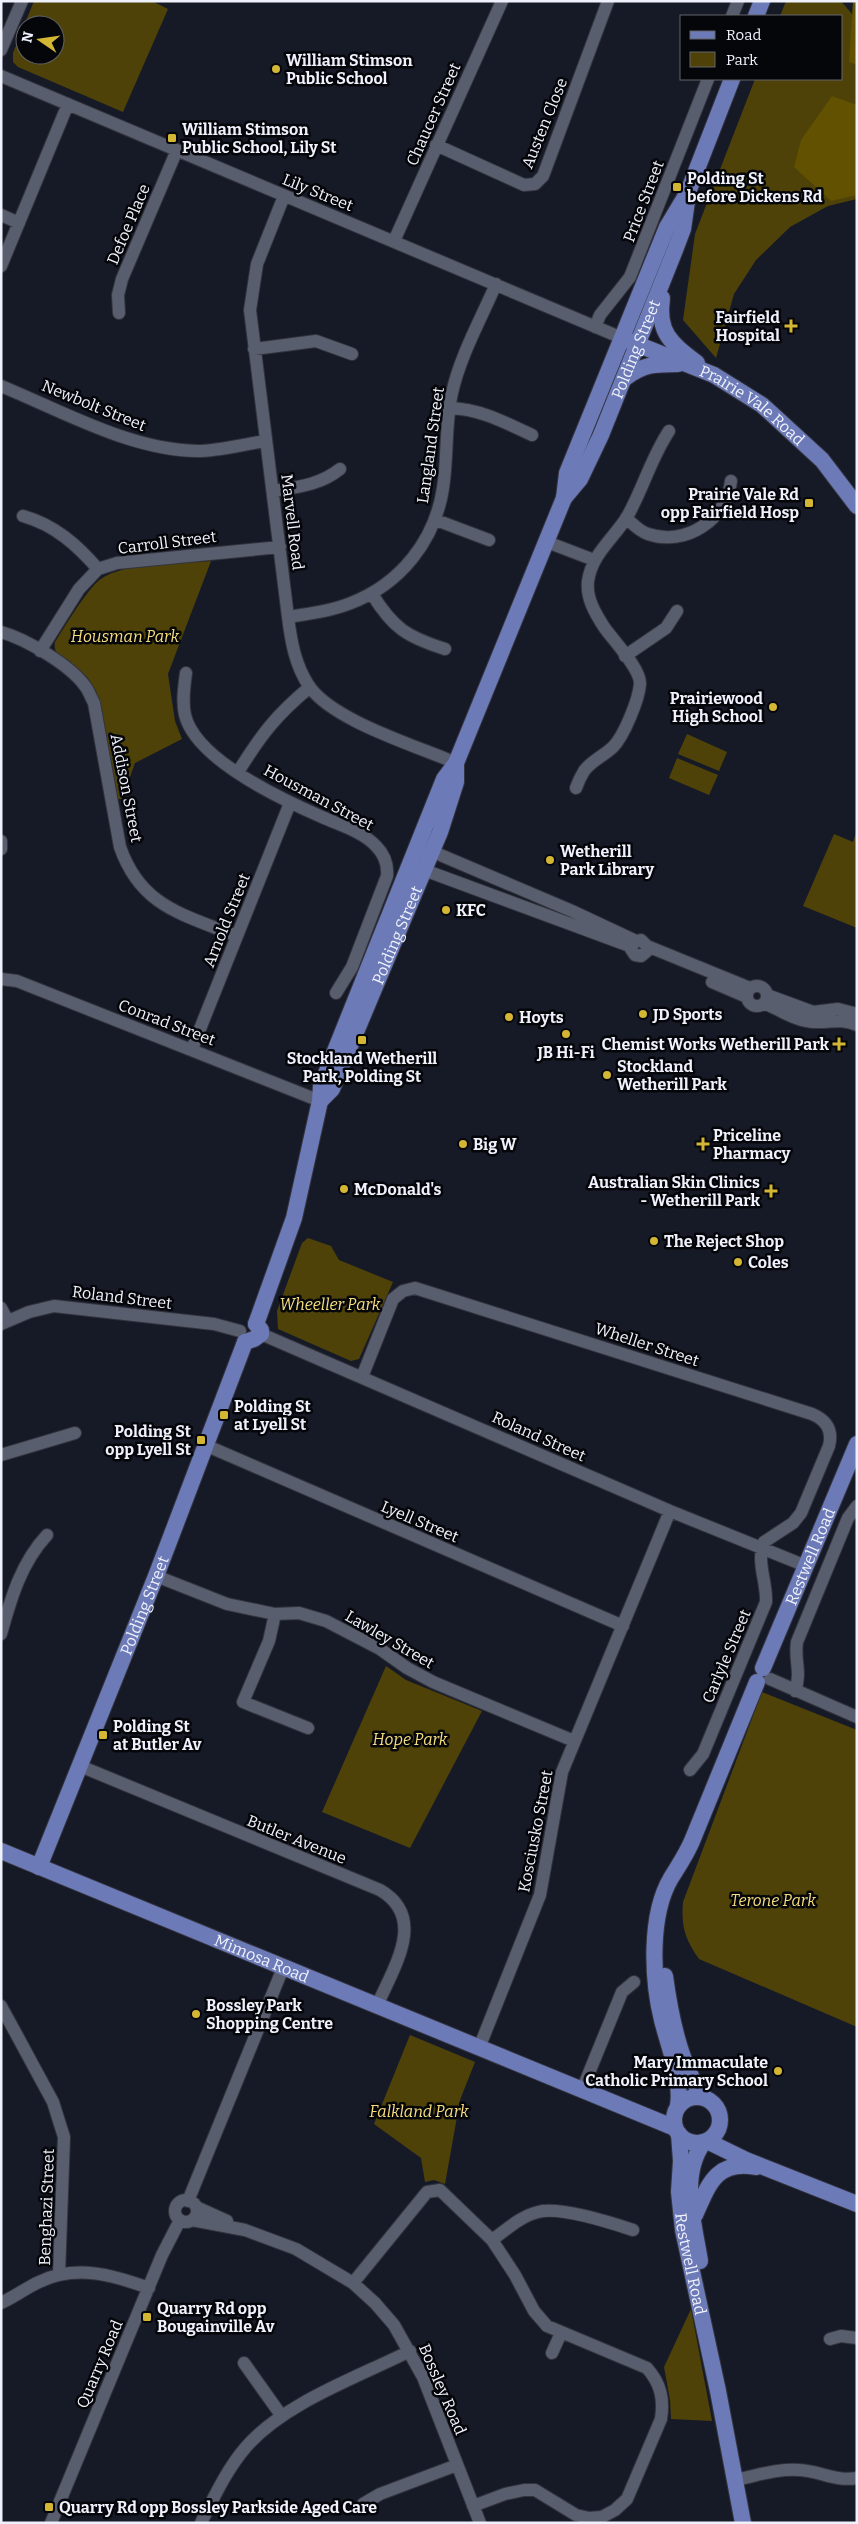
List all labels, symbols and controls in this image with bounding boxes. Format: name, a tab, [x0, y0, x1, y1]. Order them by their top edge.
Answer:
north arrow	[15, 15, 65, 65]
legend	[680, 15, 843, 80]
text: Road	[726, 26, 761, 44]
text: N	[18, 30, 37, 44]
place label: William Stimson Public School	[286, 51, 413, 88]
text: Park	[726, 51, 758, 69]
street label: Chaucer Street	[402, 60, 465, 169]
marker: William Stimson Public School	[270, 63, 282, 75]
street label: Austen Close	[518, 75, 571, 171]
place label: William Stimson Public School, Lily St	[182, 120, 337, 157]
marker: William Stimson Public School, Lily St	[166, 132, 178, 144]
street label: Price Street	[619, 157, 668, 245]
place label: Polding St before Dickens Rd	[687, 169, 823, 206]
street label: Lily Street	[280, 170, 356, 215]
street label: Defoe Place	[103, 181, 154, 267]
marker: Polding St before Dickens Rd	[671, 181, 683, 193]
street label: Polding Street	[607, 297, 664, 402]
place label: Fairfield Hospital	[715, 308, 780, 345]
marker: Fairfield Hospital	[784, 319, 798, 333]
street label: Prairie Vale Road	[697, 361, 809, 450]
street label: Newbolt Street	[39, 376, 149, 435]
street label: Langland Street	[413, 385, 448, 505]
street label: Marvell Road	[277, 473, 308, 572]
place label: Prairie Vale Rd opp Fairfield Hosp	[661, 485, 799, 522]
marker: Prairie Vale Rd opp Fairfield Hosp	[803, 497, 815, 509]
street label: Carroll Street	[117, 527, 218, 558]
park label: Housman Park	[71, 627, 179, 646]
place label: Prairiewood High School	[670, 689, 763, 726]
marker: Prairiewood High School	[767, 701, 779, 713]
street label: Addison Street	[107, 732, 146, 844]
street label: Housman Street	[261, 760, 377, 835]
place label: Wetherill Park Library	[560, 842, 654, 879]
marker: Wetherill Park Library	[544, 854, 556, 866]
street label: Arnold Street	[199, 870, 254, 970]
street label: Polding Street	[368, 883, 426, 987]
place label: KFC	[456, 901, 486, 920]
marker: KFC	[440, 904, 452, 916]
street label: Conrad Street	[116, 995, 218, 1050]
place label: JD Sports	[652, 1005, 723, 1024]
place label: Hoyts	[519, 1008, 564, 1027]
marker: JD Sports	[637, 1008, 649, 1020]
marker: Hoyts	[503, 1011, 515, 1023]
marker: JB Hi-Fi	[560, 1028, 572, 1040]
marker: Stockland Wetherill Park, Polding St	[356, 1034, 368, 1046]
place label: Chemist Works Wetherill Park	[601, 1035, 829, 1054]
marker: Chemist Works Wetherill Park	[833, 1038, 845, 1050]
place label: JB Hi-Fi	[536, 1043, 595, 1062]
place label: Stockland Wetherill Park, Polding St	[287, 1049, 437, 1086]
place label: Stockland Wetherill Park	[617, 1057, 727, 1094]
marker: Stockland Wetherill Park	[601, 1069, 613, 1081]
place label: Priceline Pharmacy	[713, 1126, 791, 1163]
place label: Big W	[473, 1135, 517, 1154]
marker: Big W	[457, 1138, 469, 1150]
marker: Priceline Pharmacy	[697, 1138, 709, 1150]
place label: Australian Skin Clinics - Wetherill Park	[588, 1173, 760, 1210]
place label: McDonald's	[354, 1180, 441, 1199]
marker: McDonald's	[338, 1183, 350, 1195]
marker: Australian Skin Clinics - Wetherill Park	[764, 1184, 778, 1198]
place label: The Reject Shop	[664, 1232, 784, 1251]
marker: The Reject Shop	[648, 1235, 660, 1247]
place label: Coles	[748, 1253, 789, 1272]
marker: Coles	[732, 1256, 744, 1268]
street label: Roland Street	[71, 1282, 173, 1313]
park label: Wheeller Park	[279, 1295, 381, 1314]
street label: Wheller Street	[592, 1319, 701, 1370]
place label: Polding St at Lyell St	[234, 1397, 311, 1434]
street label: Roland Street	[489, 1407, 589, 1466]
marker: Polding St at Lyell St	[218, 1409, 230, 1421]
place label: Polding St opp Lyell St	[105, 1422, 192, 1459]
marker: Polding St opp Lyell St	[195, 1434, 207, 1446]
street label: Lyell Street	[378, 1497, 462, 1546]
street label: Restwell Road	[781, 1505, 839, 1608]
street label: Polding Street	[116, 1553, 173, 1658]
street label: Lawley Street	[342, 1606, 438, 1673]
street label: Carlyle Street	[698, 1606, 755, 1706]
place label: Polding St at Butler Av	[113, 1717, 202, 1754]
marker: Polding St at Butler Av	[97, 1729, 109, 1741]
park label: Hope Park	[372, 1730, 448, 1749]
street label: Kosciusko Street	[514, 1768, 557, 1894]
street label: Butler Avenue	[244, 1811, 349, 1868]
park label: Terone Park	[730, 1891, 816, 1910]
street label: Mimosa Road	[211, 1931, 312, 1987]
place label: Bossley Park Shopping Centre	[206, 1996, 333, 2033]
marker: Bossley Park Shopping Centre	[190, 2008, 202, 2020]
place label: Mary Immaculate Catholic Primary School	[585, 2053, 768, 2090]
marker: Mary Immaculate Catholic Primary School	[772, 2065, 784, 2077]
park label: Falkland Park	[369, 2102, 469, 2121]
street label: Benghazi Street	[35, 2148, 58, 2266]
street label: Restwell Road	[671, 2212, 710, 2317]
place label: Quarry Rd opp Bougainville Av	[157, 2299, 275, 2336]
marker: Quarry Rd opp Bougainville Av	[141, 2311, 153, 2323]
street label: Quarry Road	[72, 2317, 127, 2411]
street label: Bossley Road	[415, 2341, 470, 2438]
place label: Quarry Rd opp Bossley Parkside Aged Care	[59, 2498, 377, 2517]
marker: Quarry Rd opp Bossley Parkside Aged Care	[43, 2501, 55, 2513]

